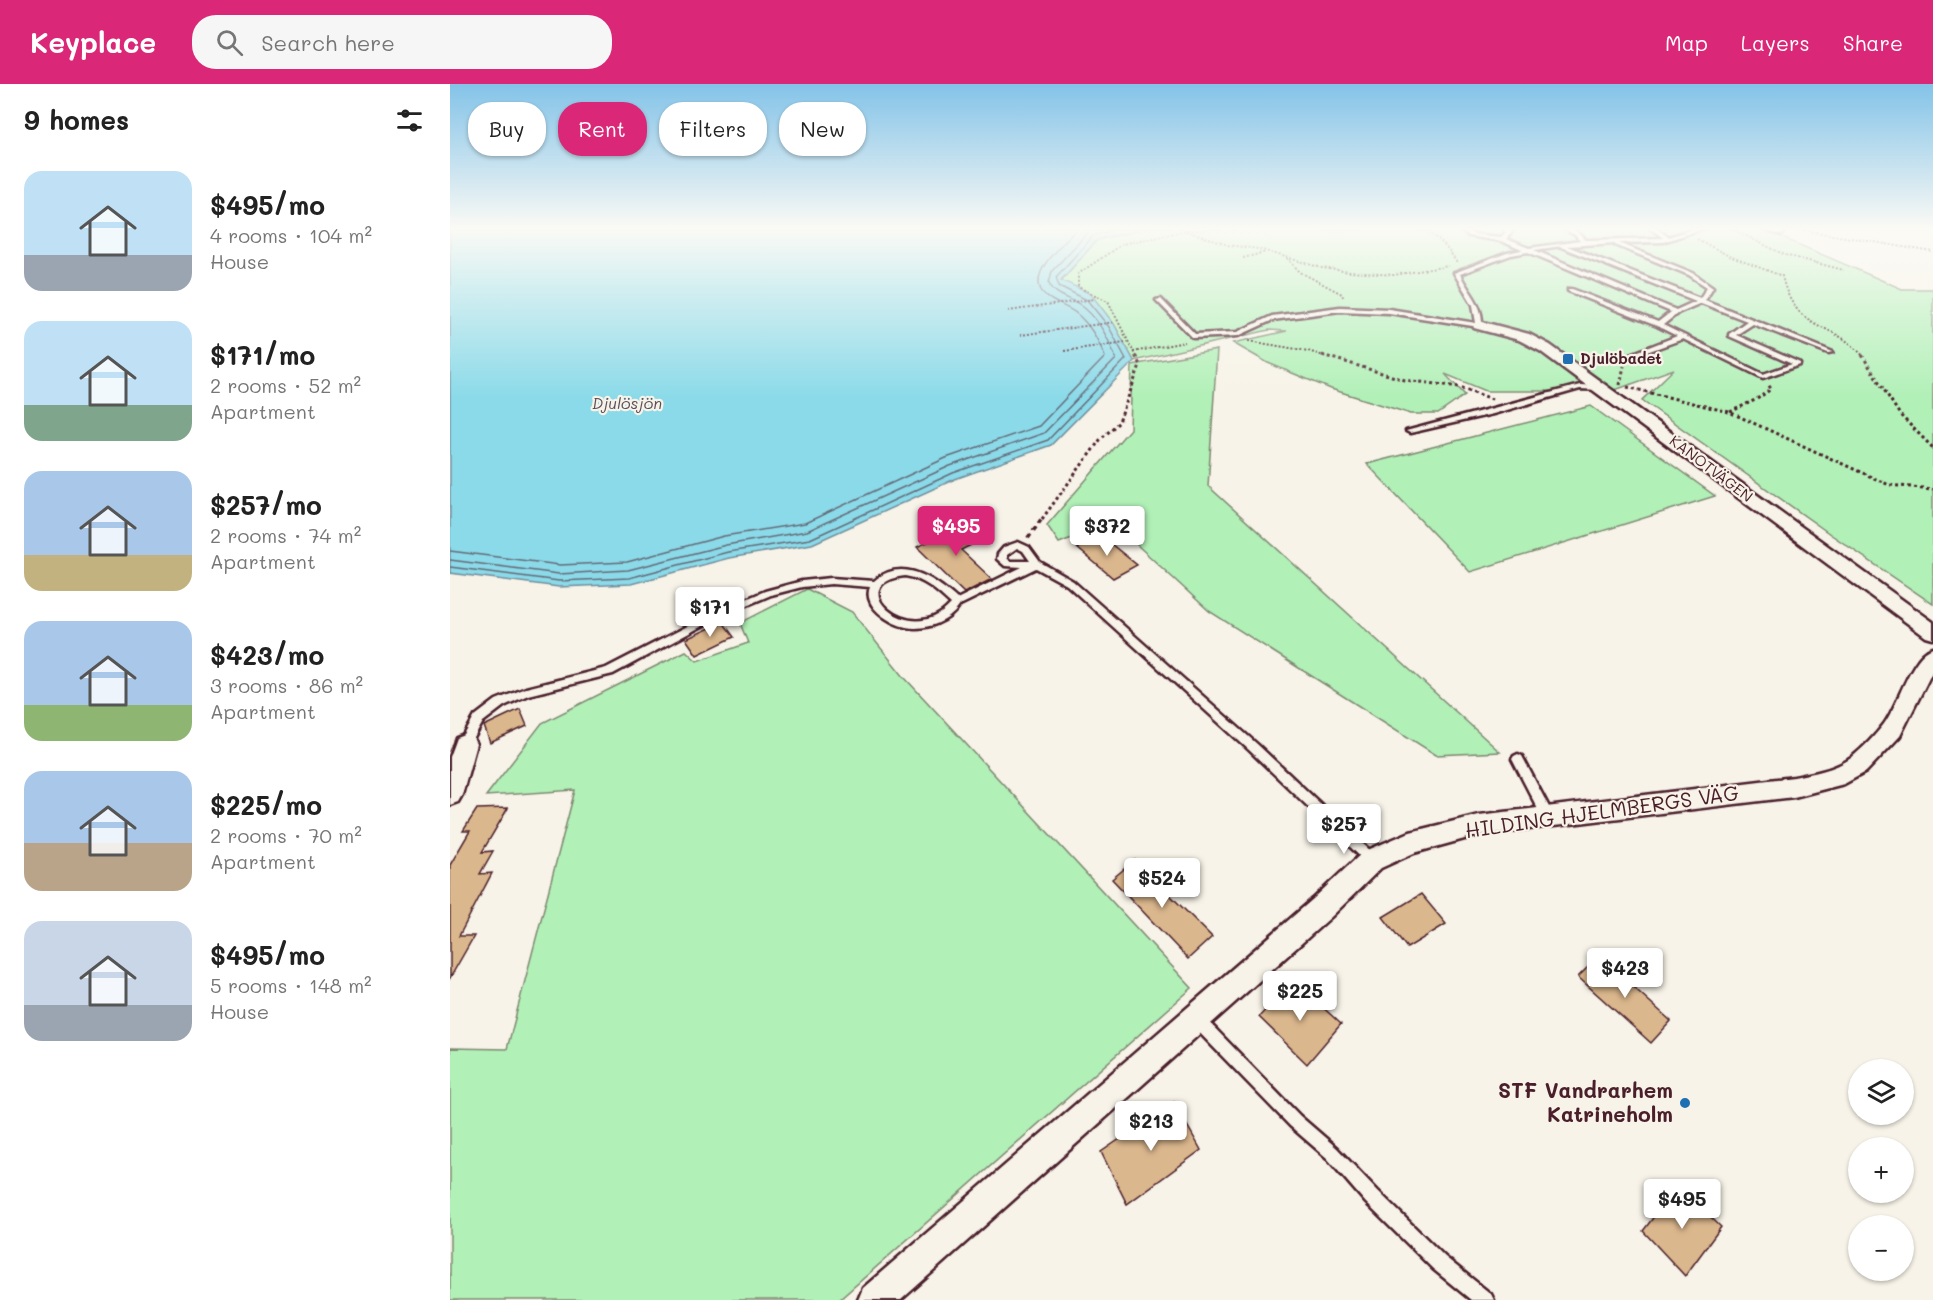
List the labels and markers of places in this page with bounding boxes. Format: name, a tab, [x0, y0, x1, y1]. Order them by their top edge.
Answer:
place label: Djulöbadet	[1580, 348, 1662, 368]
marker: Djulöbadet	[1561, 352, 1575, 366]
pin: $495	[920, 506, 992, 557]
pin: $372	[1071, 506, 1143, 557]
pin: $171	[674, 587, 746, 638]
pin: $257	[1308, 804, 1380, 855]
pin: $524	[1126, 858, 1198, 909]
pin: $423	[1589, 948, 1661, 999]
pin: $225	[1264, 971, 1336, 1022]
place label: STF Vandrarhem Katrineholm	[1498, 1076, 1673, 1127]
marker: STF Vandrarhem Katrineholm	[1678, 1096, 1692, 1110]
pin: $213	[1115, 1101, 1187, 1152]
pin: $495	[1646, 1179, 1718, 1230]

